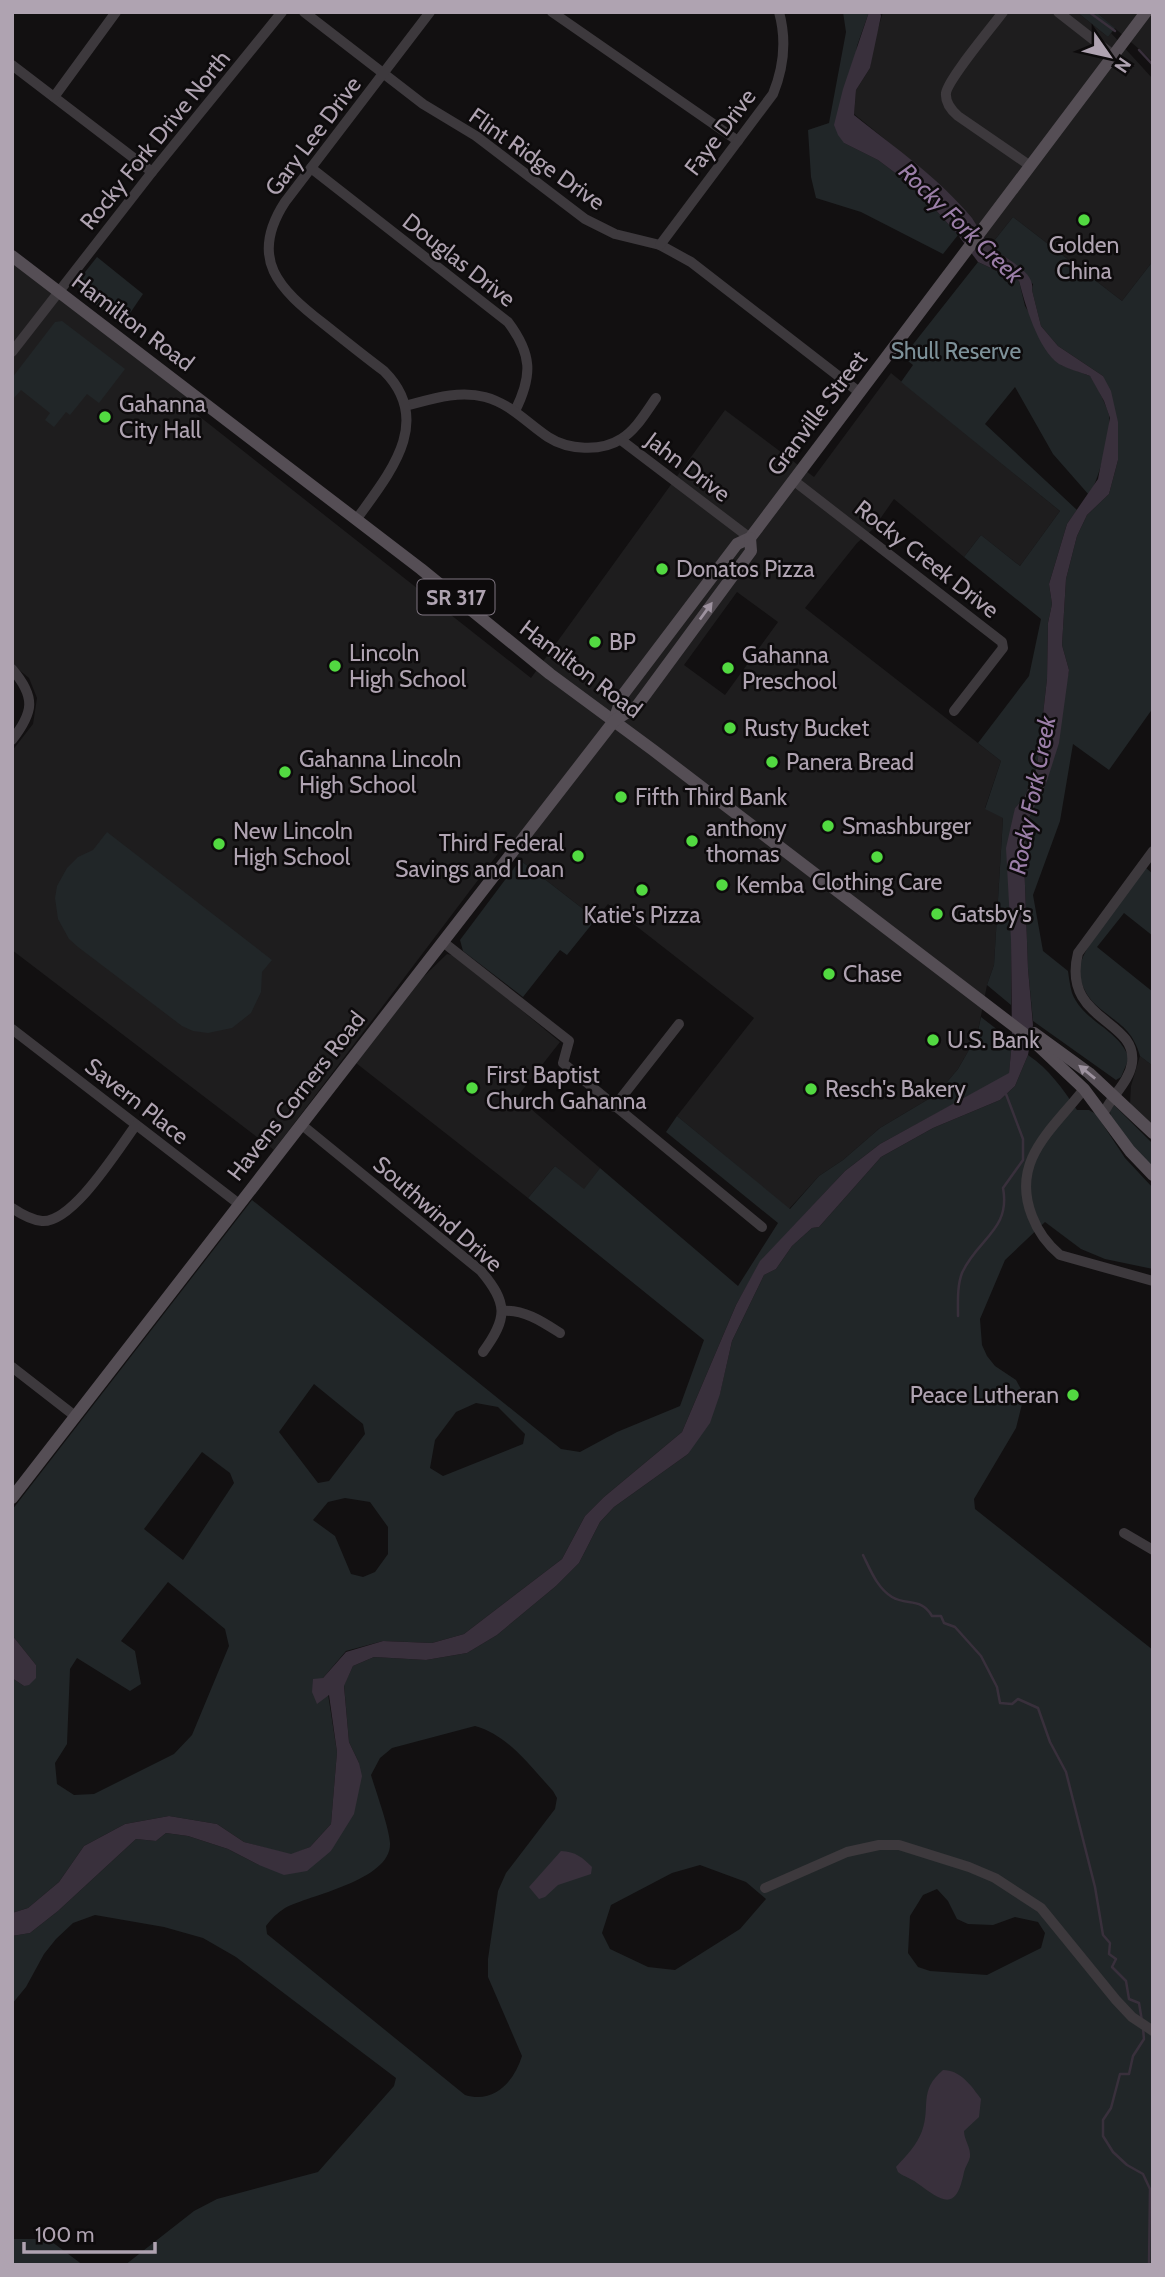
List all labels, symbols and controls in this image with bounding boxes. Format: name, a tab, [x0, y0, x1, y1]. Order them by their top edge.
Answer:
north arrow	[1074, 21, 1144, 91]
street label: Rocky Fork Drive North	[74, 45, 236, 235]
text: N	[1109, 53, 1136, 77]
street label: Gary Lee Drive	[259, 71, 367, 201]
street label: Faye Drive	[678, 83, 762, 181]
street label: Flint Ridge Drive	[464, 102, 610, 216]
water label: Rocky Fork Creek	[893, 157, 1029, 290]
street label: Douglas Drive	[397, 207, 521, 313]
marker: Golden China	[1076, 212, 1092, 228]
place label: Golden China	[1049, 231, 1119, 285]
street label: Hamilton Road	[66, 267, 200, 377]
park label: Shull Reserve	[891, 337, 1021, 365]
street label: Granville Street	[761, 345, 873, 481]
place label: Gahanna City Hall	[119, 390, 206, 444]
marker: Gahanna City Hall	[97, 409, 113, 425]
street label: Jahn Drive	[639, 425, 736, 508]
street label: Rocky Creek Drive	[849, 494, 1005, 624]
place label: Donatos Pizza	[676, 555, 815, 583]
marker: Donatos Pizza	[654, 561, 670, 577]
road number: SR 317	[418, 580, 494, 614]
one-way arrow	[699, 602, 713, 620]
street label: Hamilton Road	[514, 614, 648, 724]
place label: BP	[609, 628, 636, 656]
marker: BP	[587, 634, 603, 650]
place label: Lincoln High School	[349, 639, 467, 693]
place label: Gahanna Preschool	[742, 641, 837, 695]
marker: Lincoln High School	[327, 658, 343, 674]
marker: Gahanna Preschool	[720, 660, 736, 676]
water label: Rocky Fork Creek	[1002, 713, 1062, 877]
place label: Rusty Bucket	[744, 714, 869, 742]
marker: Rusty Bucket	[722, 720, 738, 736]
place label: Gahanna Lincoln High School	[299, 745, 461, 799]
place label: Panera Bread	[786, 748, 914, 776]
marker: Panera Bread	[764, 754, 780, 770]
marker: Gahanna Lincoln High School	[277, 764, 293, 780]
place label: Fifth Third Bank	[635, 783, 788, 811]
marker: Fifth Third Bank	[613, 789, 629, 805]
place label: Smashburger	[842, 812, 972, 840]
place label: anthony thomas	[706, 814, 787, 868]
place label: New Lincoln High School	[233, 817, 353, 871]
marker: Smashburger	[820, 818, 836, 834]
place label: Third Federal Savings and Loan	[395, 829, 565, 883]
marker: anthony thomas	[684, 833, 700, 849]
marker: New Lincoln High School	[211, 836, 227, 852]
marker: Third Federal Savings and Loan	[570, 848, 586, 864]
marker: Clothing Care	[869, 849, 885, 865]
place label: Clothing Care	[812, 868, 942, 896]
place label: Kemba	[736, 871, 804, 899]
marker: Kemba	[714, 877, 730, 893]
marker: Katie's Pizza	[634, 882, 650, 898]
place label: Gatsby's	[951, 900, 1032, 928]
place label: Katie's Pizza	[584, 901, 700, 929]
marker: Gatsby's	[929, 906, 945, 922]
place label: Chase	[843, 960, 902, 988]
marker: Chase	[821, 966, 837, 982]
street label: Havens Corners Road	[221, 1006, 371, 1186]
place label: U.S. Bank	[947, 1026, 1040, 1054]
marker: U.S. Bank	[925, 1032, 941, 1048]
street label: Savern Place	[80, 1052, 195, 1150]
place label: First Baptist Church Gahanna	[486, 1061, 647, 1115]
one-way arrow	[1078, 1064, 1096, 1079]
place label: Resch's Bakery	[825, 1075, 966, 1103]
marker: First Baptist Church Gahanna	[464, 1080, 480, 1096]
marker: Resch's Bakery	[803, 1081, 819, 1097]
street label: Southwind Drive	[368, 1150, 509, 1278]
place label: Peace Lutheran	[910, 1381, 1059, 1409]
marker: Peace Lutheran	[1065, 1387, 1081, 1403]
scale bar	[24, 2210, 156, 2254]
text: 100 m	[35, 2222, 94, 2247]

